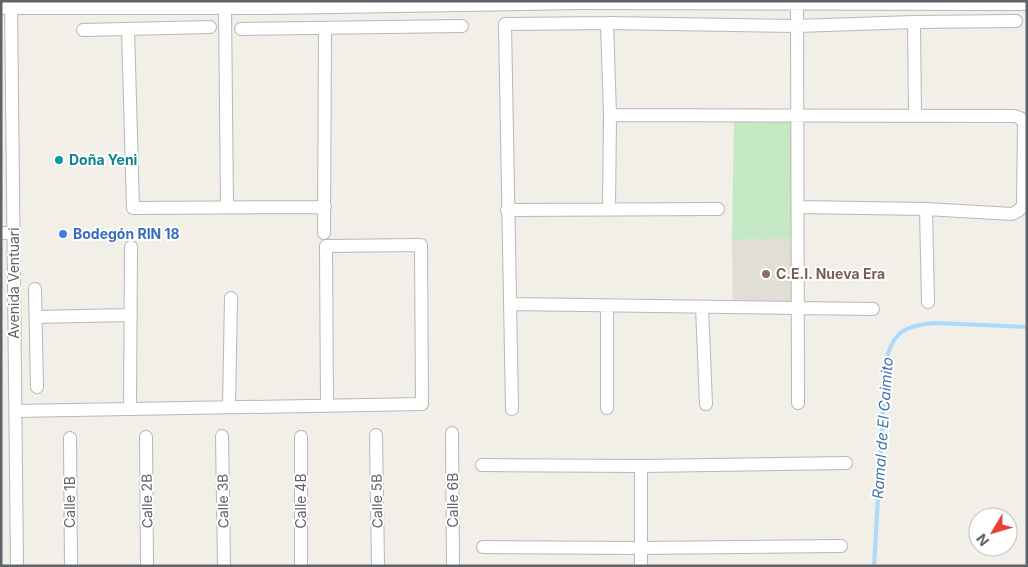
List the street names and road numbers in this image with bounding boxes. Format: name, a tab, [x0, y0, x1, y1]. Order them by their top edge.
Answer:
street label: Avenida Ventuari	[5, 227, 22, 339]
street label: Calle 3B	[214, 473, 231, 529]
street label: Calle 4B	[292, 473, 309, 529]
street label: Calle 6B	[444, 473, 461, 527]
street label: Calle 2B	[138, 474, 155, 528]
street label: Calle 5B	[368, 474, 385, 528]
street label: Calle 1B	[61, 476, 78, 528]

